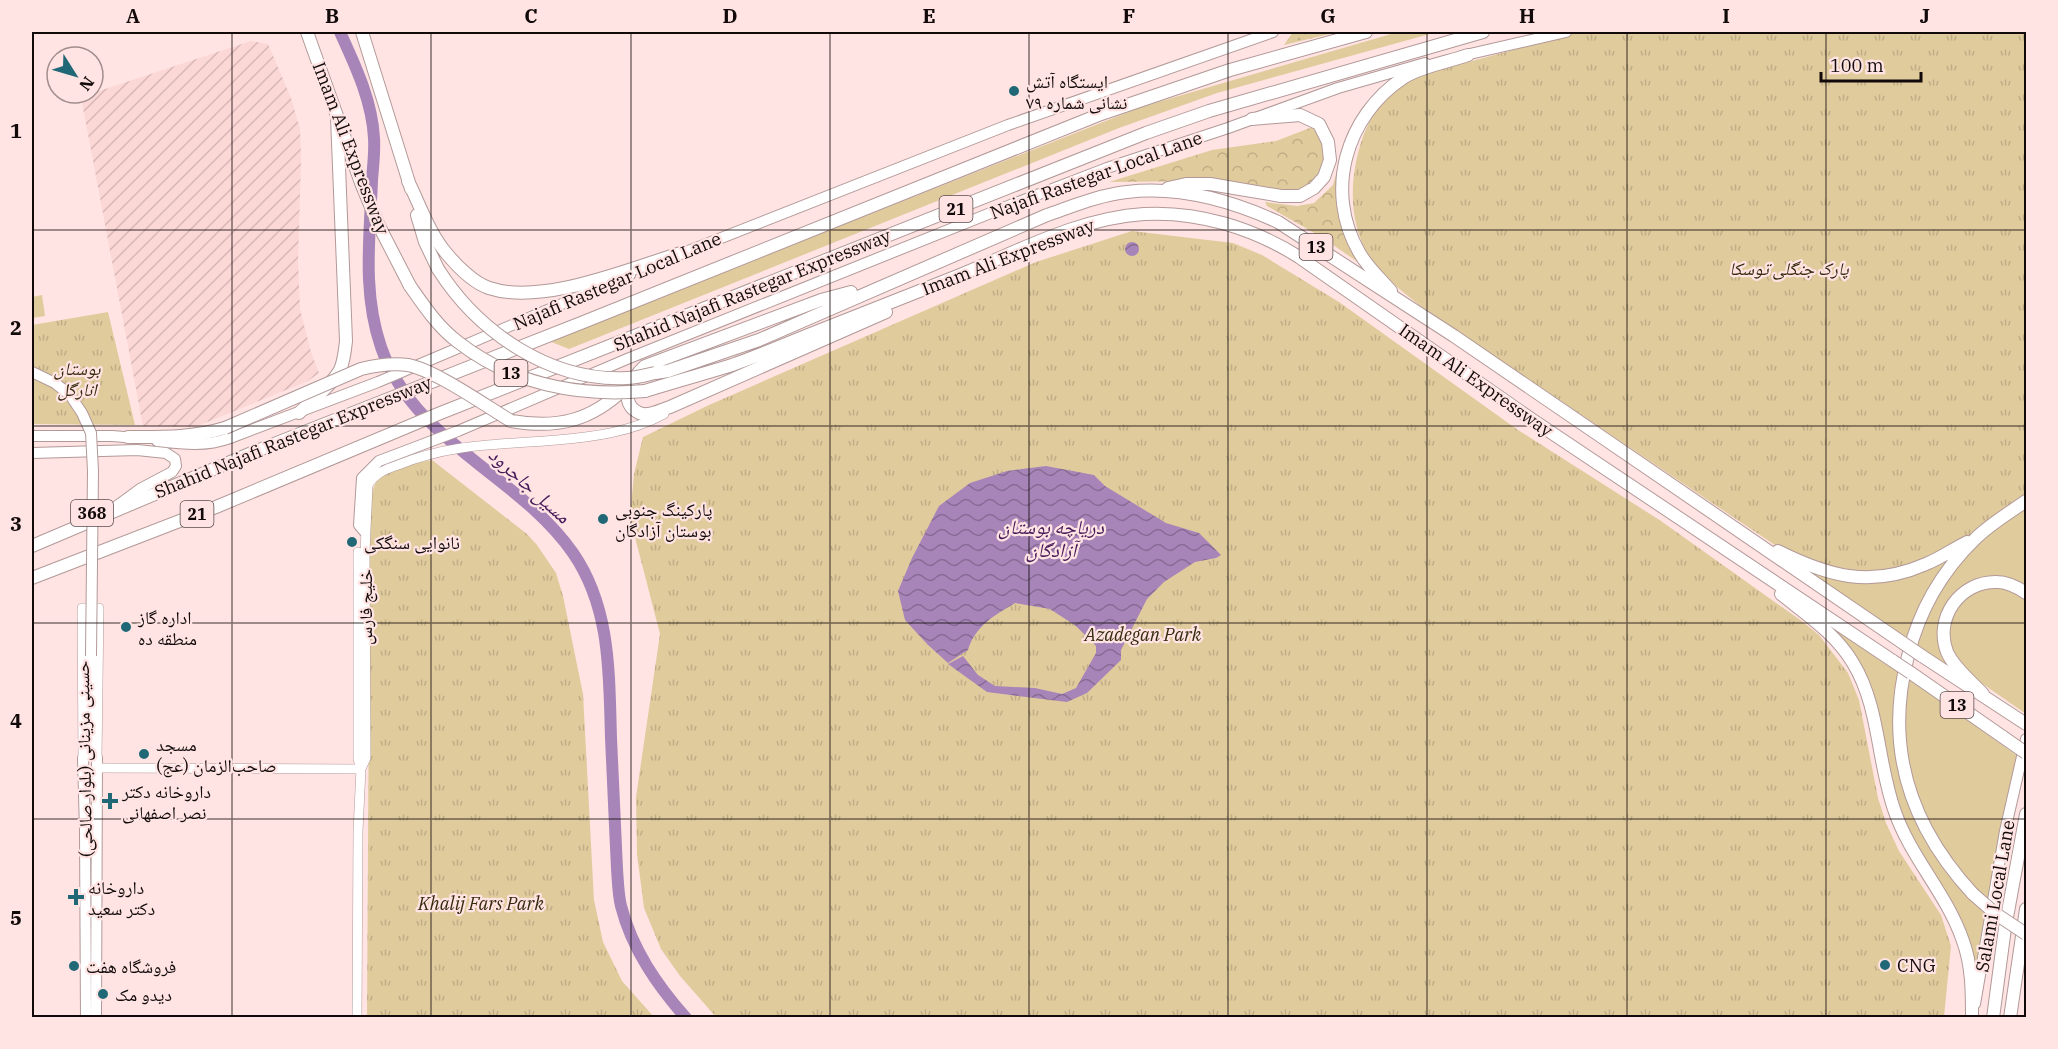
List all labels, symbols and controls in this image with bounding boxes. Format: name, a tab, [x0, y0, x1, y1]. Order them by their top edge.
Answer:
text: A	[126, 2, 140, 29]
text: B	[325, 2, 339, 29]
text: C	[524, 2, 538, 29]
text: D	[722, 2, 738, 29]
text: E	[922, 2, 936, 29]
text: F	[1123, 2, 1135, 29]
text: G	[1320, 2, 1336, 29]
text: H	[1519, 2, 1535, 29]
text: I	[1722, 2, 1730, 29]
text: J	[1920, 2, 1930, 29]
north arrow	[45, 45, 105, 105]
scale bar	[1821, 45, 1922, 83]
text: 100 m	[1830, 54, 1884, 77]
street label: Imam Ali Expressway	[308, 59, 395, 238]
place label: ایستگاه آتش نشانی شماره ۷۹	[1026, 70, 1127, 114]
text: N	[75, 73, 99, 95]
marker: ایستگاه آتش نشانی شماره ۷۹	[1007, 84, 1021, 98]
text: 1	[10, 117, 22, 144]
street label: Najafi Rastegar Local Lane	[987, 126, 1205, 224]
road number: 21	[940, 196, 972, 222]
street label: Imam Ali Expressway	[919, 213, 1098, 300]
street label: Shahid Najafi Rastegar Expressway	[610, 224, 894, 356]
street label: Najafi Rastegar Local Lane	[509, 227, 725, 335]
road number: 13	[1300, 234, 1332, 260]
park label: پارک جنگلی توسکا	[1729, 257, 1849, 280]
text: 2	[10, 314, 22, 341]
street label: Imam Ali Expressway	[1395, 318, 1558, 442]
park label: بوستان انارگل	[54, 357, 101, 401]
road number: 13	[494, 360, 528, 386]
street label: Shahid Najafi Rastegar Expressway	[151, 371, 435, 503]
water label: مسیل جاجرود	[483, 441, 577, 529]
place label: پارکینگ جنوبی بوستان آزادگان	[615, 498, 712, 542]
road number: 368	[71, 500, 113, 526]
road number: 21	[180, 501, 214, 527]
text: 3	[10, 510, 22, 537]
marker: پارکینگ جنوبی بوستان آزادگان	[596, 512, 610, 526]
water label: دریاچه بوستان آزادگان	[998, 513, 1105, 563]
place label: نانوایی سنگکی	[364, 531, 460, 554]
marker: نانوایی سنگکی	[345, 535, 359, 549]
street label: خلیج فارس	[354, 569, 378, 645]
place label: اداره گاز منطقه ده	[137, 606, 197, 650]
marker: اداره گاز منطقه ده	[119, 620, 133, 634]
park label: Azadegan Park	[1084, 623, 1202, 646]
street label: حسینی مزینانی (بلوار صالحی)	[71, 661, 97, 857]
road number: 13	[1940, 692, 1974, 718]
text: 4	[10, 707, 22, 734]
place label: مسجد صاحب‌الزمان (عج)	[156, 733, 277, 778]
marker: مسجد صاحب‌الزمان (عج)	[137, 747, 151, 761]
place label: داروخانه دکتر نصر اصفهانی	[121, 780, 211, 824]
marker: داروخانه دکتر نصر اصفهانی	[103, 794, 117, 808]
street label: Salami Local Lane	[1970, 818, 2020, 974]
place label: داروخانه دکتر سعید	[88, 876, 155, 920]
marker: داروخانه دکتر سعید	[69, 890, 83, 904]
park label: Khalij Fars Park	[417, 892, 544, 915]
text: 5	[10, 904, 22, 931]
place label: CNG	[1897, 954, 1936, 977]
place label: فروشگاه هفت	[86, 955, 176, 978]
marker: CNG	[1878, 958, 1892, 972]
marker: فروشگاه هفت	[67, 959, 81, 973]
place label: دیدو مک	[115, 983, 172, 1006]
marker: دیدو مک	[96, 987, 110, 1001]

